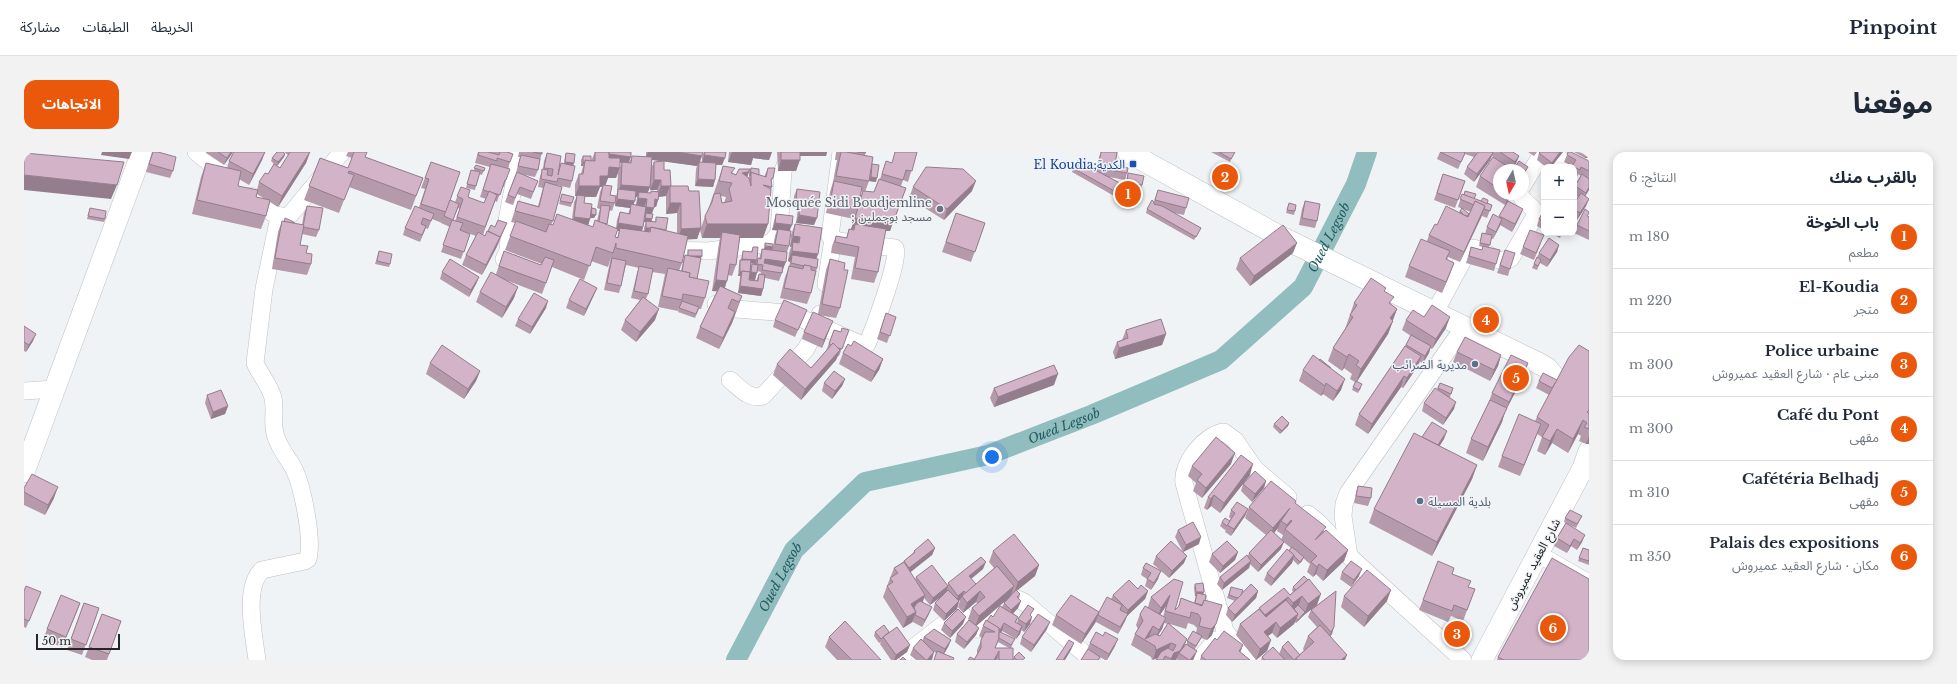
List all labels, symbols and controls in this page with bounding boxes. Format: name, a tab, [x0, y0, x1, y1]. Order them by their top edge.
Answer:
text: Pinpoint	[1849, 16, 1937, 39]
text: مشاركة	[20, 18, 60, 36]
text: الطبقات	[82, 18, 129, 36]
text: الخريطة	[151, 18, 193, 36]
button: الاتجاهات	[24, 80, 119, 129]
text: موقعنا	[1853, 86, 1933, 121]
place label: El Koudia;الكدية	[1034, 157, 1125, 172]
marker: El Koudia;الكدية	[1128, 159, 1138, 169]
pin: 2	[1212, 162, 1238, 192]
north arrow	[1493, 164, 1529, 200]
map controls	[1541, 164, 1577, 236]
button: +	[1541, 164, 1577, 200]
text: بالقرب منك	[1830, 167, 1917, 188]
text: النتائج: 6	[1629, 169, 1676, 186]
pin: 1	[1115, 179, 1141, 209]
place label: Mosquée Sidi Boudjemline ; مسجد بوجملين	[766, 195, 932, 224]
water label: Oued Legsob	[1304, 199, 1354, 275]
button: −	[1541, 200, 1577, 236]
marker: Mosquée Sidi Boudjemline ; مسجد بوجملين	[935, 204, 945, 214]
text: باب الخوخة	[1806, 213, 1879, 232]
text: 180 m	[1629, 228, 1670, 245]
text: 1	[1901, 228, 1907, 245]
text: مطعم	[1849, 244, 1879, 261]
text: El-Koudia	[1799, 277, 1879, 296]
text: 220 m	[1629, 292, 1672, 309]
text: 2	[1900, 292, 1908, 309]
text: متجر	[1854, 301, 1879, 318]
pin: 4	[1473, 305, 1499, 335]
text: Police urbaine	[1765, 341, 1879, 360]
text: 300 m	[1629, 356, 1673, 373]
text: 3	[1900, 356, 1908, 373]
place label: مديرية الضرائب	[1392, 357, 1467, 372]
marker: مديرية الضرائب	[1470, 359, 1480, 369]
pin: 5	[1503, 363, 1529, 393]
text: مبنى عام · شارع العقيد عميروش	[1712, 365, 1879, 382]
water label: Oued Legsob	[1025, 404, 1103, 447]
text: Café du Pont	[1777, 405, 1879, 424]
text: 300 m	[1629, 420, 1673, 437]
text: 4	[1900, 420, 1908, 437]
text: مقهى	[1850, 429, 1879, 446]
your location	[982, 447, 1002, 467]
text: Cafétéria Belhadj	[1742, 469, 1879, 488]
text: 310 m	[1629, 484, 1670, 501]
text: 5	[1900, 484, 1908, 501]
text: مقهى	[1850, 493, 1879, 510]
place label: بلدية المسيلة	[1428, 494, 1491, 509]
marker: بلدية المسيلة	[1415, 496, 1425, 506]
street label: شارع العقيد عميروش	[1503, 516, 1565, 613]
text: Palais des expositions	[1709, 533, 1879, 552]
water label: Oued Legsob	[755, 538, 806, 615]
text: 350 m	[1629, 548, 1671, 565]
text: 6	[1900, 548, 1908, 565]
text: مكان · شارع العقيد عميروش	[1732, 557, 1879, 574]
pin: 6	[1540, 613, 1566, 643]
pin: 3	[1444, 619, 1470, 649]
scale bar	[36, 632, 120, 651]
text: 50 m	[42, 634, 71, 648]

